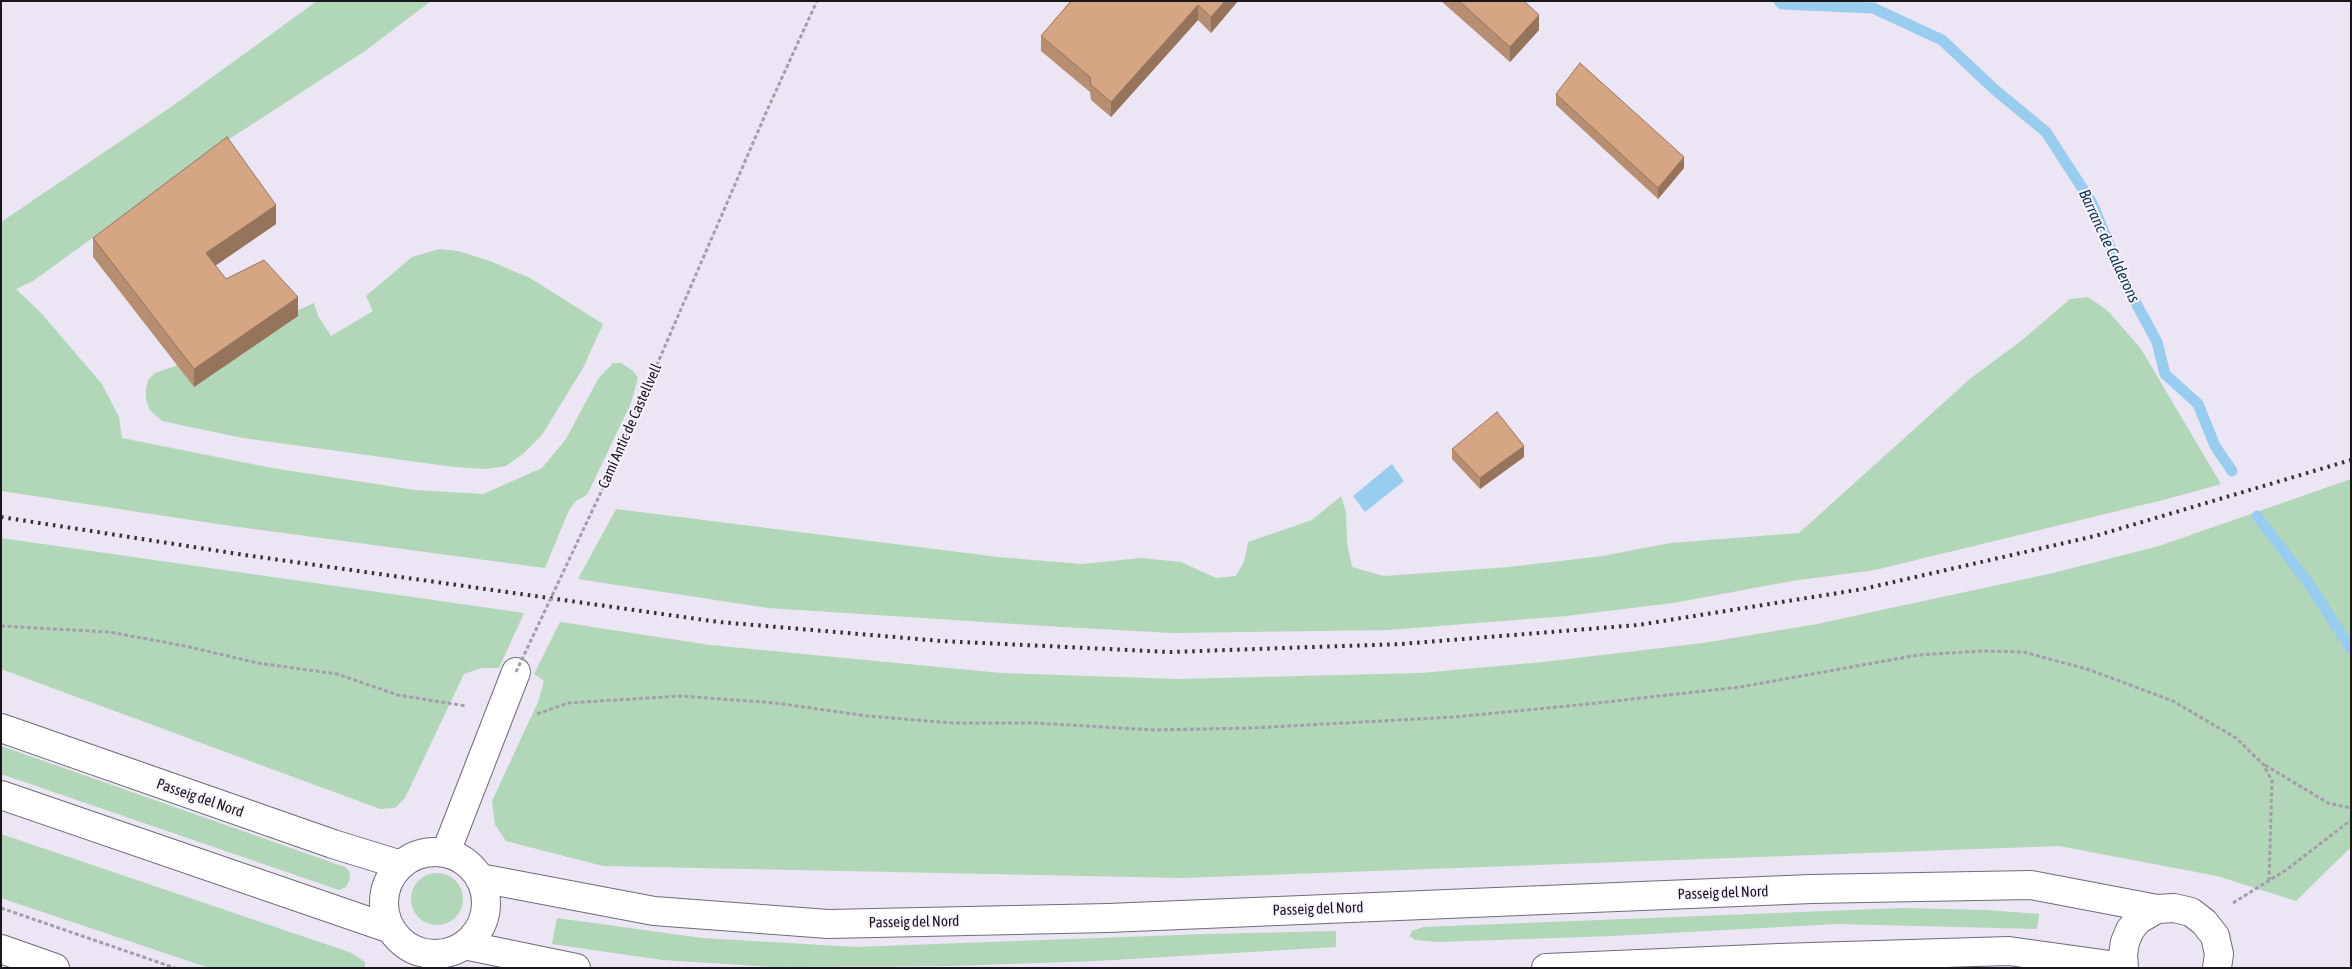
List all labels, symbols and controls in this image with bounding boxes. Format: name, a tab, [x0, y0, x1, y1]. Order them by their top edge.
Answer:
water label: Barranc de Calderons	[2074, 186, 2144, 306]
street label: Camí Antic de Castellvell	[594, 361, 666, 491]
street label: Passeig del Nord	[154, 775, 246, 821]
street label: Passeig del Nord	[1677, 882, 1769, 904]
street label: Passeig del Nord	[1272, 898, 1364, 920]
street label: Passeig del Nord	[868, 912, 960, 932]

